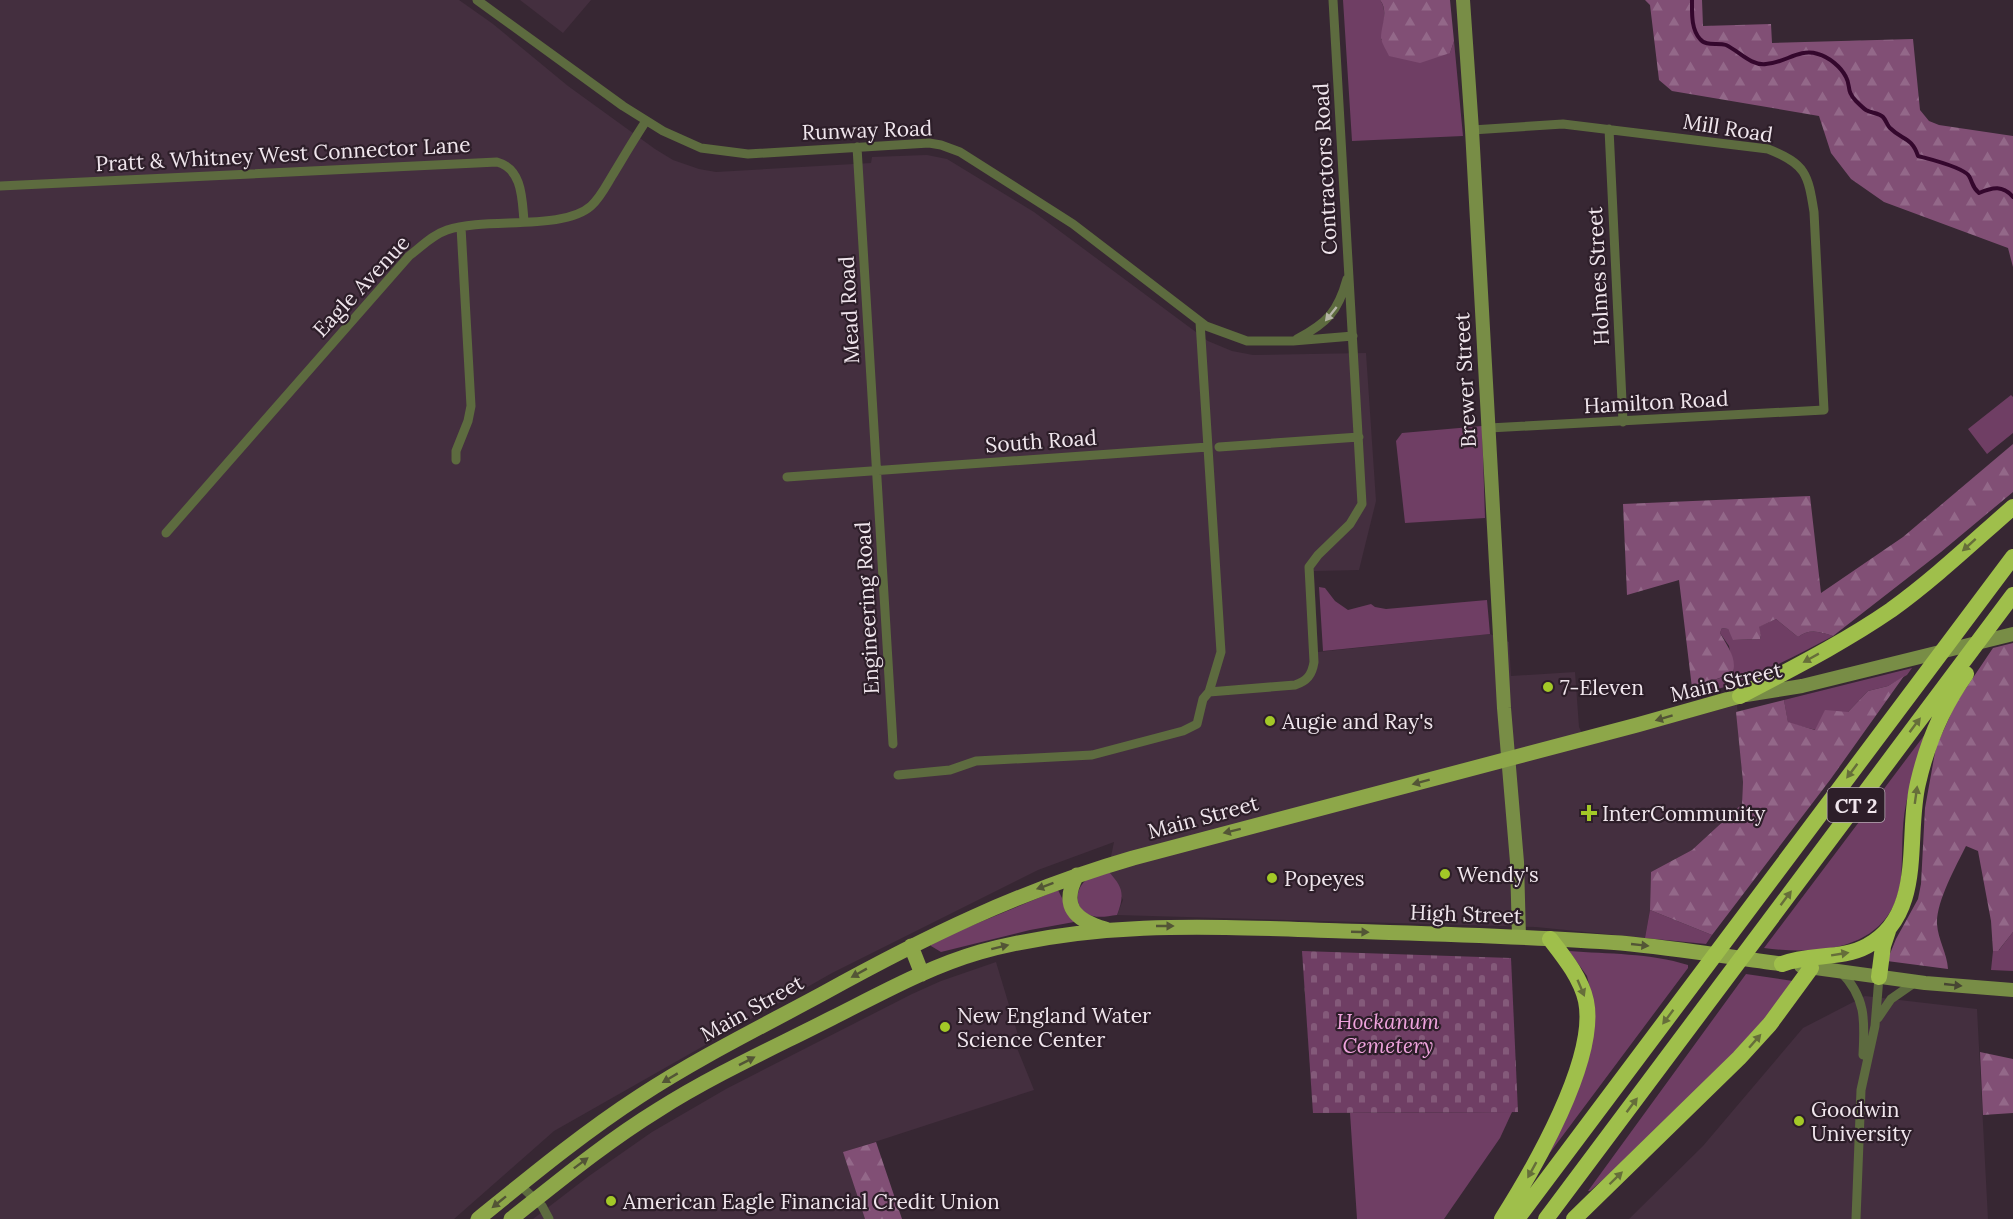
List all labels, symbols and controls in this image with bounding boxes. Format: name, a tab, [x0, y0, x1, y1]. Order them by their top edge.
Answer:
street label: Contractors Road	[1307, 82, 1343, 256]
street label: Mill Road	[1681, 108, 1775, 148]
street label: Runway Road	[801, 114, 933, 146]
street label: Pratt & Whitney West Connector Lane	[95, 131, 471, 177]
street label: Holmes Street	[1581, 205, 1615, 346]
street label: Eagle Avenue	[307, 229, 415, 343]
street label: Mead Road	[833, 255, 865, 365]
one-way arrow	[1325, 306, 1338, 321]
street label: Brewer Street	[1448, 311, 1482, 448]
street label: Hamilton Road	[1583, 385, 1729, 419]
street label: South Road	[984, 424, 1098, 458]
street label: Engineering Road	[849, 521, 885, 695]
one-way arrow	[1962, 538, 1977, 551]
one-way arrow	[1802, 653, 1819, 663]
street label: Main Street	[1668, 656, 1785, 708]
place label: 7-Eleven	[1560, 674, 1644, 701]
marker: 7-Eleven	[1541, 680, 1555, 694]
place label: Augie and Ray's	[1281, 708, 1433, 735]
marker: Augie and Ray's	[1263, 714, 1277, 728]
one-way arrow	[1654, 714, 1672, 723]
one-way arrow	[1909, 717, 1922, 733]
one-way arrow	[1846, 762, 1858, 778]
one-way arrow	[1412, 778, 1430, 788]
one-way arrow	[1911, 786, 1920, 805]
road number: CT 2	[1828, 788, 1884, 822]
street label: Main Street	[1145, 789, 1262, 845]
place label: InterCommunity	[1602, 800, 1765, 827]
marker: InterCommunity	[1580, 804, 1598, 822]
one-way arrow	[1223, 827, 1242, 837]
place label: Wendy's	[1457, 861, 1539, 888]
place label: Popeyes	[1284, 865, 1365, 892]
marker: Wendy's	[1438, 867, 1452, 881]
marker: Popeyes	[1265, 871, 1279, 885]
one-way arrow	[1036, 882, 1054, 892]
one-way arrow	[1780, 890, 1792, 906]
street label: High Street	[1410, 899, 1523, 929]
one-way arrow	[1156, 921, 1175, 931]
one-way arrow	[1351, 927, 1370, 936]
one-way arrow	[1631, 940, 1650, 950]
one-way arrow	[991, 942, 1009, 952]
one-way arrow	[1830, 950, 1849, 959]
street label: Main Street	[696, 968, 809, 1047]
one-way arrow	[850, 968, 867, 978]
one-way arrow	[1576, 979, 1586, 997]
one-way arrow	[1943, 980, 1962, 990]
place label: New England Water Science Center	[957, 1002, 1151, 1053]
park label: Hockanum Cemetery	[1337, 1008, 1440, 1059]
one-way arrow	[1662, 1009, 1674, 1025]
marker: New England Water Science Center	[938, 1020, 952, 1034]
one-way arrow	[1748, 1034, 1761, 1049]
one-way arrow	[739, 1056, 756, 1066]
one-way arrow	[662, 1072, 678, 1083]
place label: Goodwin University	[1811, 1096, 1912, 1147]
one-way arrow	[1625, 1097, 1637, 1112]
marker: Goodwin University	[1792, 1114, 1806, 1128]
one-way arrow	[574, 1158, 589, 1170]
one-way arrow	[1526, 1162, 1537, 1178]
one-way arrow	[1609, 1172, 1623, 1186]
place label: American Eagle Financial Credit Union	[622, 1188, 1000, 1215]
marker: American Eagle Financial Credit Union	[604, 1194, 618, 1208]
one-way arrow	[491, 1196, 507, 1209]

